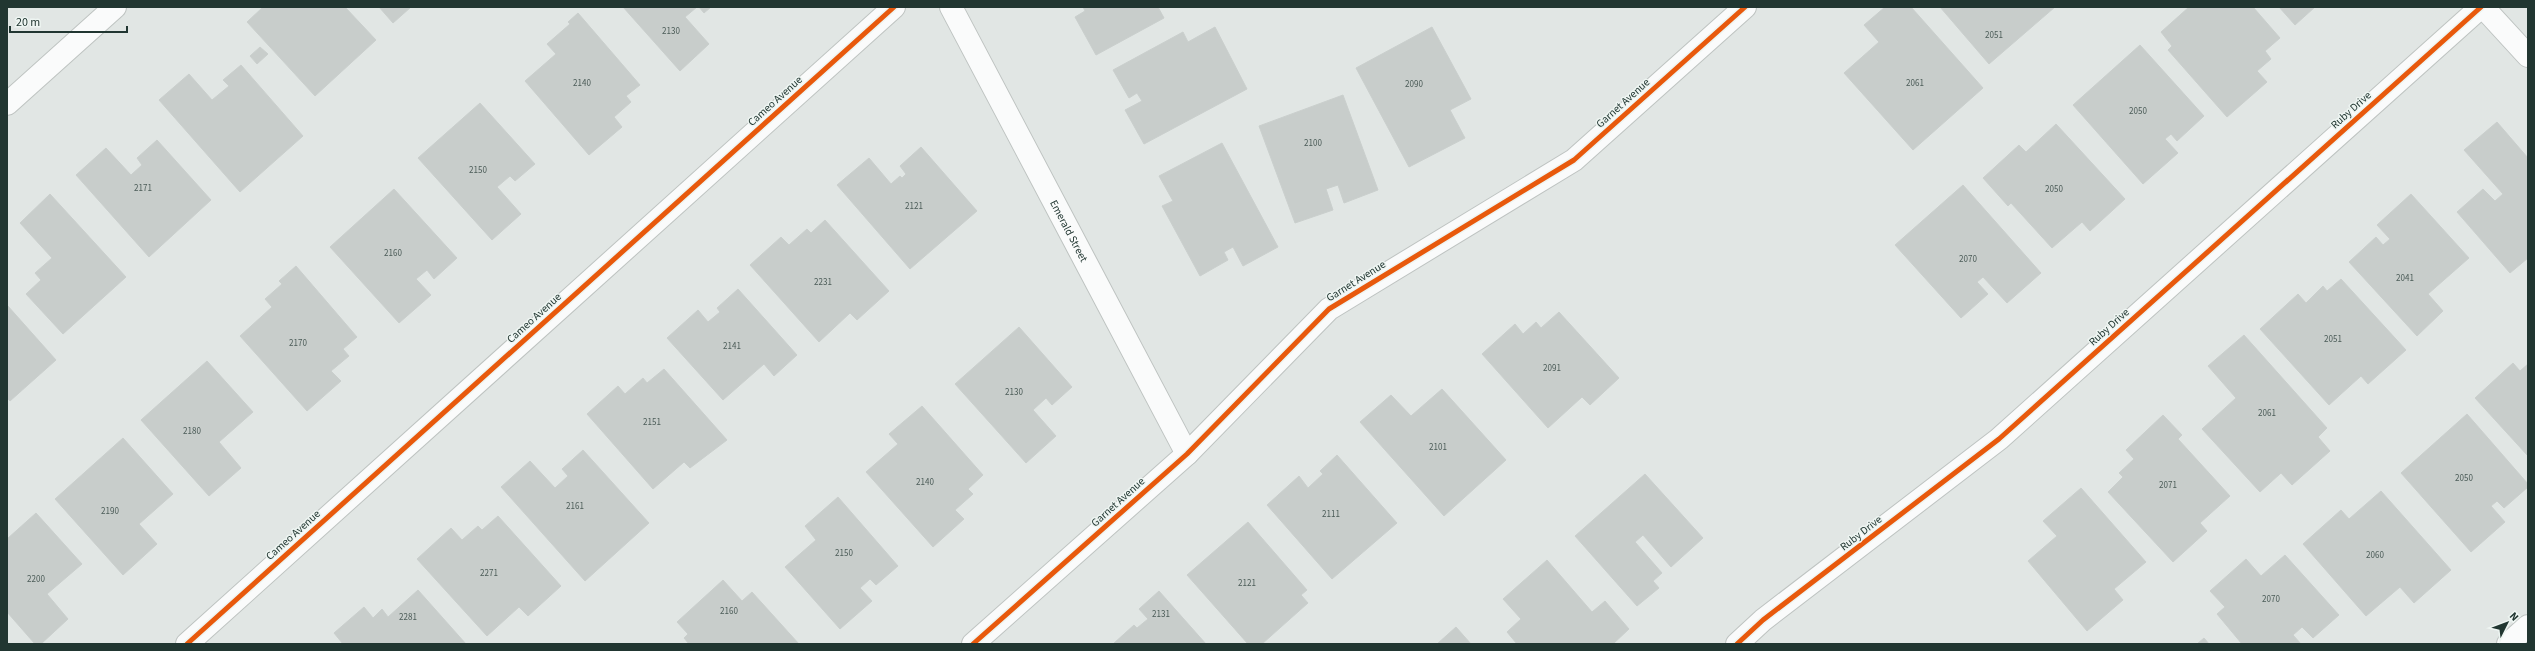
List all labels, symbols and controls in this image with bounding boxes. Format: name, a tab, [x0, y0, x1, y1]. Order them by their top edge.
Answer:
scale bar	[10, 8, 127, 34]
text: 20 m	[16, 14, 40, 31]
house number: 2130	[662, 25, 680, 38]
house number: 2051	[1985, 29, 2003, 42]
street label: Cameo Avenue	[745, 72, 806, 129]
street label: Garnet Avenue	[1593, 75, 1653, 131]
house number: 2140	[573, 77, 591, 90]
house number: 2061	[1906, 77, 1924, 90]
house number: 2090	[1405, 78, 1423, 91]
street label: Ruby Drive	[2328, 88, 2375, 132]
house number: 2050	[2129, 105, 2147, 118]
house number: 2100	[1304, 137, 1322, 150]
house number: 2150	[469, 164, 487, 177]
house number: 2171	[134, 182, 152, 195]
house number: 2050	[2045, 183, 2063, 196]
street label: Emerald Street	[1047, 197, 1092, 265]
house number: 2121	[905, 200, 923, 213]
house number: 2160	[384, 247, 402, 260]
house number: 2070	[1959, 253, 1977, 266]
street label: Garnet Avenue	[1323, 257, 1389, 305]
house number: 2041	[2396, 272, 2414, 285]
house number: 2231	[814, 276, 832, 289]
street label: Cameo Avenue	[504, 289, 565, 346]
street label: Ruby Drive	[2086, 305, 2133, 349]
house number: 2051	[2324, 333, 2342, 346]
house number: 2170	[289, 337, 307, 350]
house number: 2141	[723, 340, 741, 353]
house number: 2091	[1543, 362, 1561, 375]
house number: 2130	[1005, 386, 1023, 399]
house number: 2061	[2258, 407, 2276, 420]
house number: 2151	[643, 416, 661, 429]
house number: 2180	[183, 425, 201, 438]
house number: 2101	[1429, 441, 1447, 454]
house number: 2050	[2455, 472, 2473, 485]
street label: Garnet Avenue	[1088, 474, 1148, 530]
house number: 2140	[916, 476, 934, 489]
house number: 2071	[2159, 479, 2177, 492]
house number: 2161	[566, 500, 584, 513]
house number: 2190	[101, 505, 119, 518]
street label: Cameo Avenue	[263, 506, 324, 563]
house number: 2111	[1322, 508, 1340, 521]
street label: Ruby Drive	[1837, 512, 1886, 554]
house number: 2150	[835, 547, 853, 560]
house number: 2060	[2366, 549, 2384, 562]
house number: 2271	[480, 567, 498, 580]
house number: 2200	[27, 573, 45, 586]
house number: 2121	[1238, 577, 1256, 590]
house number: 2070	[2262, 593, 2280, 606]
north arrow	[2487, 603, 2527, 643]
house number: 2160	[720, 605, 738, 618]
house number: 2131	[1152, 608, 1170, 621]
text: N	[2506, 609, 2522, 624]
house number: 2281	[399, 611, 417, 624]

